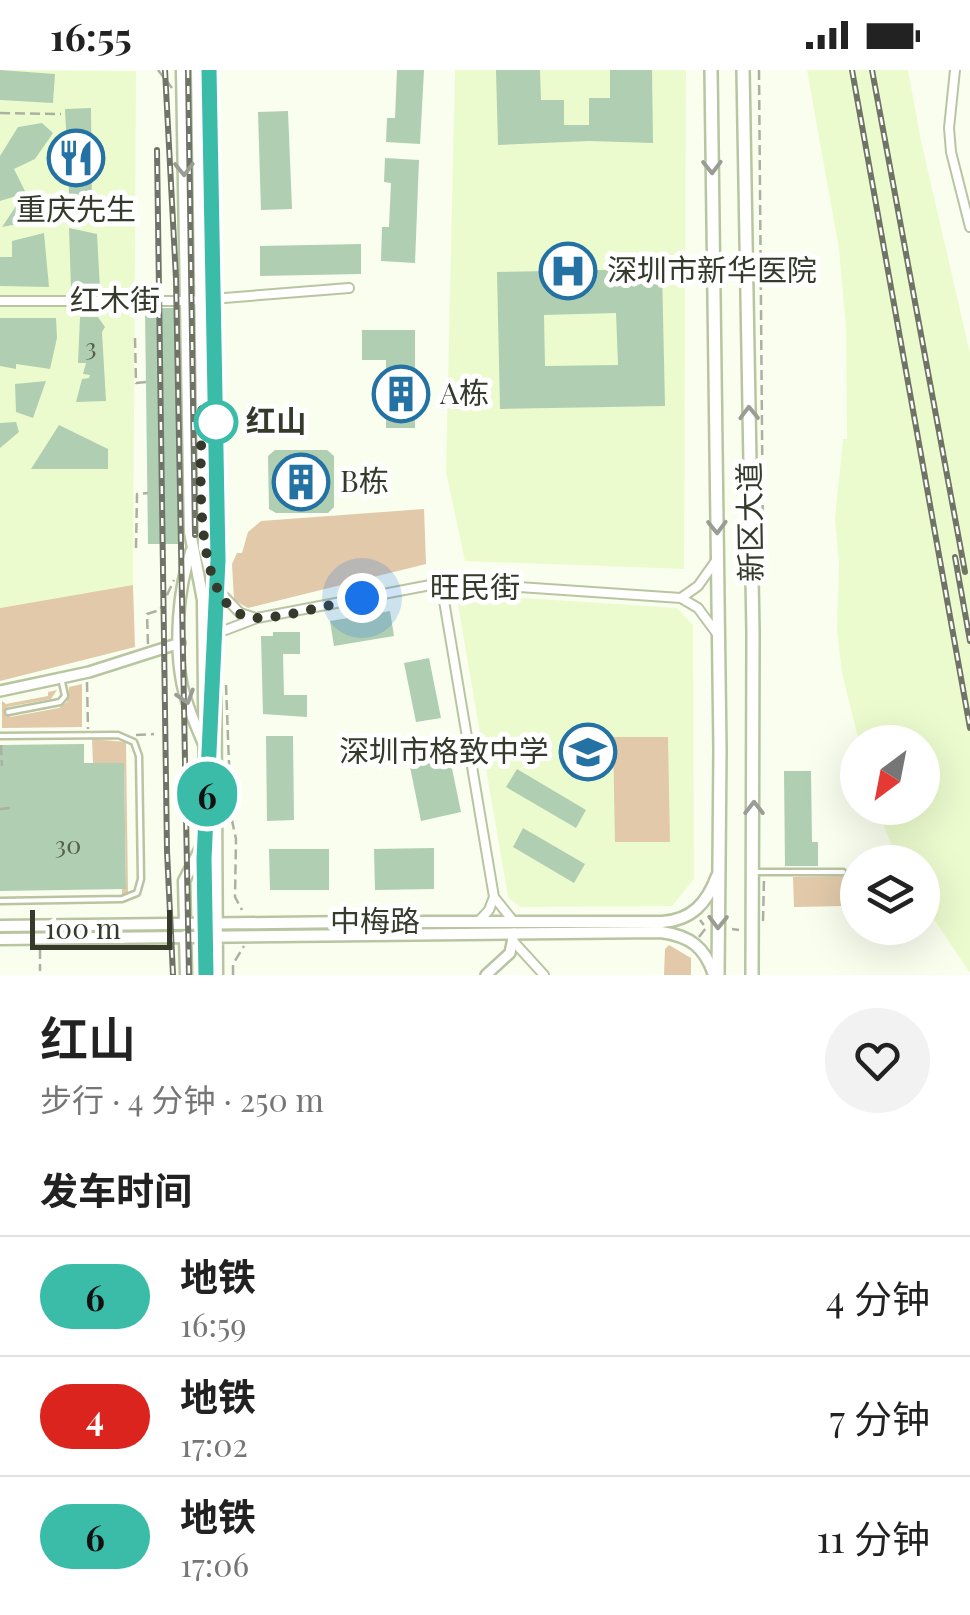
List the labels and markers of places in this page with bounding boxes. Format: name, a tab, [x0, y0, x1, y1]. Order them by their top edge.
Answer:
restaurant icon: 重庆先生	[46, 128, 106, 188]
place label: 重庆先生	[16, 188, 136, 228]
hospital icon: 深圳市新华医院	[538, 241, 598, 301]
place label: 深圳市新华医院	[607, 249, 817, 289]
building icon: A栋	[371, 364, 431, 424]
place label: A栋	[439, 372, 489, 412]
place label: 红山	[246, 400, 306, 440]
marker: 红山	[195, 401, 237, 443]
building icon: B栋	[271, 452, 331, 512]
place label: B栋	[340, 460, 389, 500]
school or university icon: 深圳市格致中学	[558, 722, 618, 782]
place label: 深圳市格致中学	[339, 730, 549, 770]

